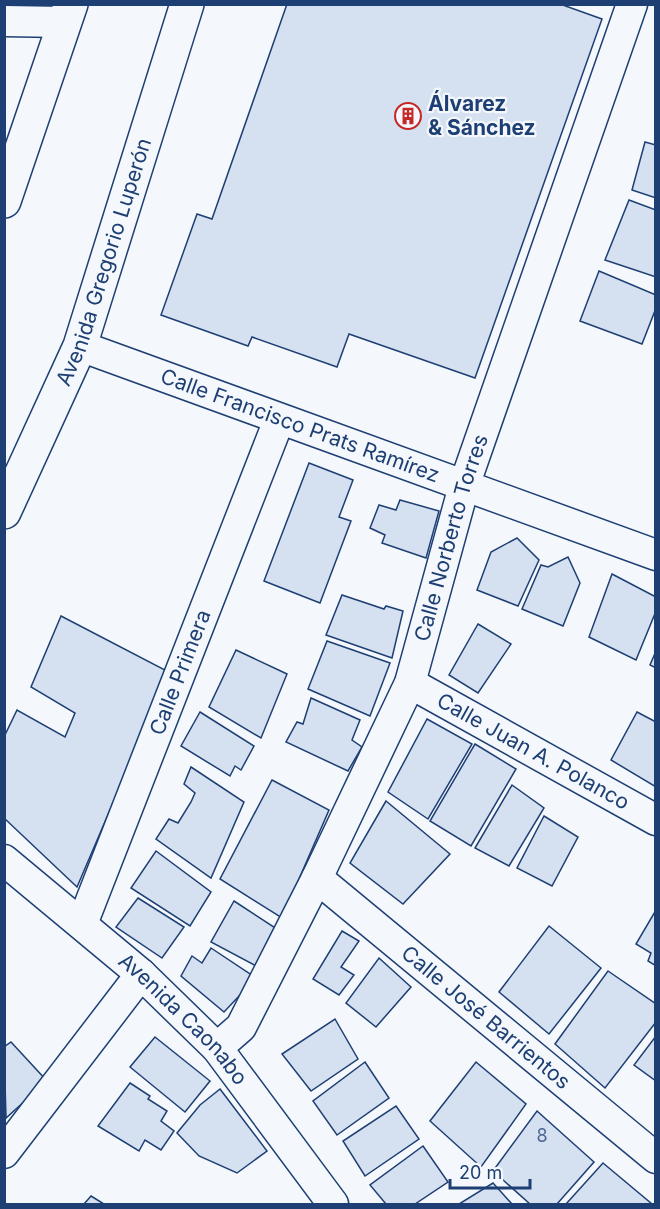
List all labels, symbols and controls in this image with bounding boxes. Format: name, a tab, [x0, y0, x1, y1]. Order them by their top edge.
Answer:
place label: Álvarez & Sánchez	[428, 90, 536, 140]
building icon: Álvarez & Sánchez	[393, 101, 423, 131]
street label: Avenida Gregorio Luperón	[51, 135, 156, 390]
street label: Calle Francisco Prats Ramírez	[157, 363, 443, 487]
street label: Calle Norberto Torres	[409, 431, 493, 644]
street label: Calle Primera	[144, 606, 216, 739]
street label: Calle Juan A. Polanco	[433, 688, 634, 815]
street label: Calle José Barrientos	[397, 940, 576, 1094]
street label: Avenida Caonabo	[114, 948, 253, 1090]
house number: 8	[536, 1125, 548, 1146]
scale bar	[450, 1152, 530, 1190]
text: 20 m	[459, 1162, 502, 1183]

